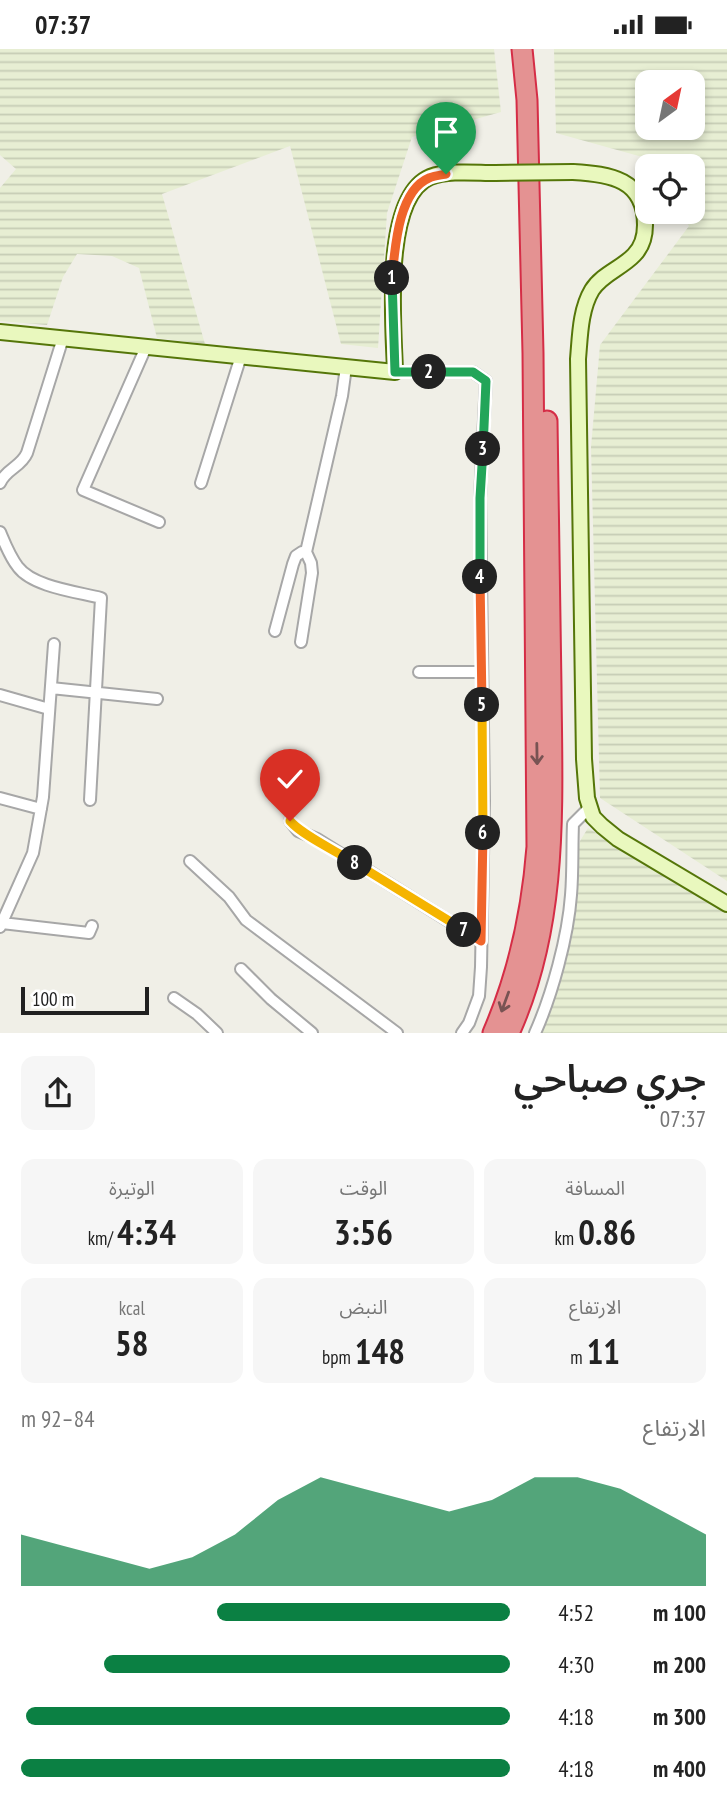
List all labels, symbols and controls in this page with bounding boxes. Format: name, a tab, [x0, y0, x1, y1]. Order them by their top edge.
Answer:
text: 07:37	[35, 8, 91, 41]
north arrow	[635, 70, 705, 140]
map controls	[635, 70, 705, 224]
pin	[416, 102, 476, 174]
icon: arrive	[427, 113, 465, 151]
button: locate	[635, 154, 705, 224]
pin: 1	[374, 261, 410, 295]
text: 1	[387, 265, 396, 289]
pin: 2	[412, 355, 446, 389]
text: 2	[424, 359, 433, 383]
pin: 3	[466, 431, 500, 467]
text: 3	[478, 436, 487, 460]
pin: 4	[462, 559, 498, 595]
text: 4	[475, 564, 484, 588]
pin: 5	[464, 687, 500, 723]
text: 5	[477, 692, 486, 716]
one-way arrow	[531, 742, 544, 765]
pin	[260, 749, 320, 821]
icon: check	[271, 760, 309, 798]
pin: 6	[466, 815, 500, 851]
text: 6	[478, 820, 487, 844]
pin: 8	[338, 845, 372, 881]
text: 8	[350, 850, 359, 874]
pin: 7	[447, 913, 482, 947]
text: 7	[459, 917, 468, 941]
scale bar	[21, 984, 149, 1016]
text: 100 m	[32, 987, 74, 1011]
one-way arrow	[498, 991, 511, 1012]
text: جري صباحي	[514, 1053, 706, 1102]
button: share	[21, 1056, 95, 1130]
text: 07:37	[660, 1104, 706, 1133]
text: الوتيرة	[109, 1176, 155, 1200]
text: الوقت	[340, 1176, 387, 1200]
text: المسافة	[565, 1176, 625, 1200]
text: 4:34	[117, 1209, 176, 1255]
text: 3:56	[334, 1209, 393, 1255]
text: 0.86	[578, 1209, 636, 1255]
text: /km	[88, 1226, 117, 1250]
text: km	[554, 1226, 578, 1250]
text: النبض	[339, 1295, 388, 1319]
text: الارتفاع	[569, 1295, 621, 1319]
text: kcal	[119, 1296, 145, 1320]
text: 58	[115, 1320, 149, 1366]
text: 148	[355, 1328, 405, 1374]
text: 11	[587, 1328, 620, 1374]
text: bpm	[322, 1345, 355, 1369]
text: m	[570, 1345, 587, 1369]
text: 84–92 m	[21, 1404, 94, 1433]
text: الارتفاع	[643, 1413, 706, 1442]
text: 4:52	[558, 1598, 594, 1627]
text: 100 m	[653, 1598, 706, 1627]
text: 4:30	[558, 1650, 594, 1679]
text: 200 m	[653, 1650, 706, 1679]
text: 4:18	[558, 1702, 594, 1731]
text: 300 m	[653, 1702, 706, 1731]
text: 4:18	[558, 1754, 594, 1783]
text: 400 m	[653, 1754, 706, 1783]

